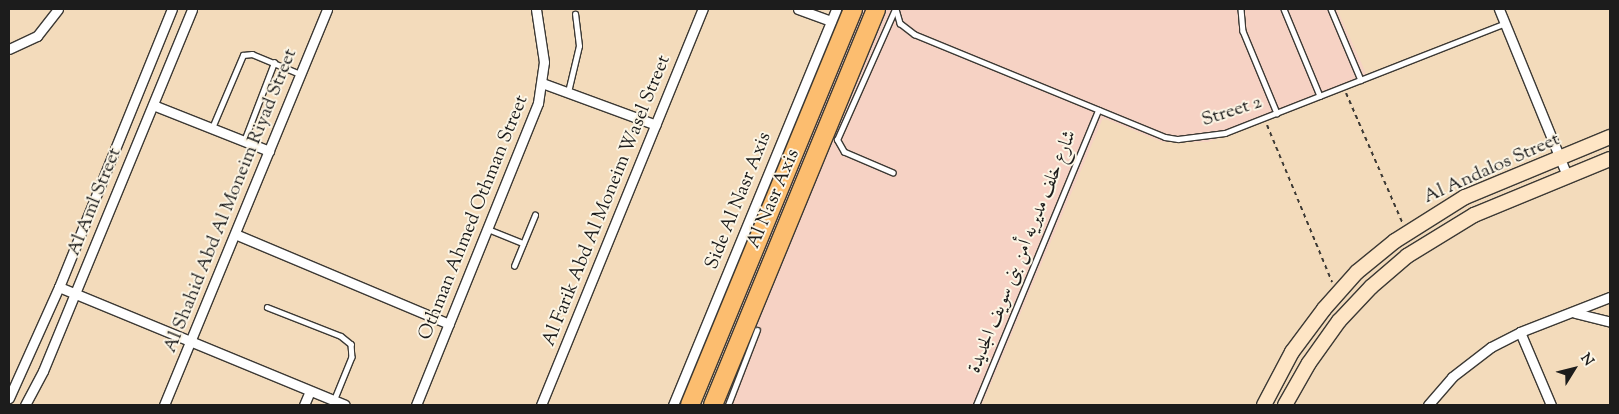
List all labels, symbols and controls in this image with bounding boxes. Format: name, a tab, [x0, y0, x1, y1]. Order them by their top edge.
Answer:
street label: Al Shahid Abd Al Moneim Riyad Street	[159, 46, 303, 356]
street label: Al Farik Abd Al Moneim Wasel Street	[538, 52, 676, 350]
street label: Othman Ahmed Othman Street	[414, 92, 534, 344]
street label: Street 2	[1199, 92, 1265, 132]
street label: شارع خلف مديريه أمن بنى سويف الجديدة	[964, 127, 1082, 377]
street label: Side Al Nasr Axis	[701, 129, 777, 273]
street label: Al Andalos Street	[1420, 129, 1564, 209]
street label: Al Aml Street	[63, 145, 127, 259]
street label: Al Nasr Axis	[743, 146, 805, 252]
north arrow	[1549, 344, 1599, 394]
text: N	[1575, 350, 1598, 371]

